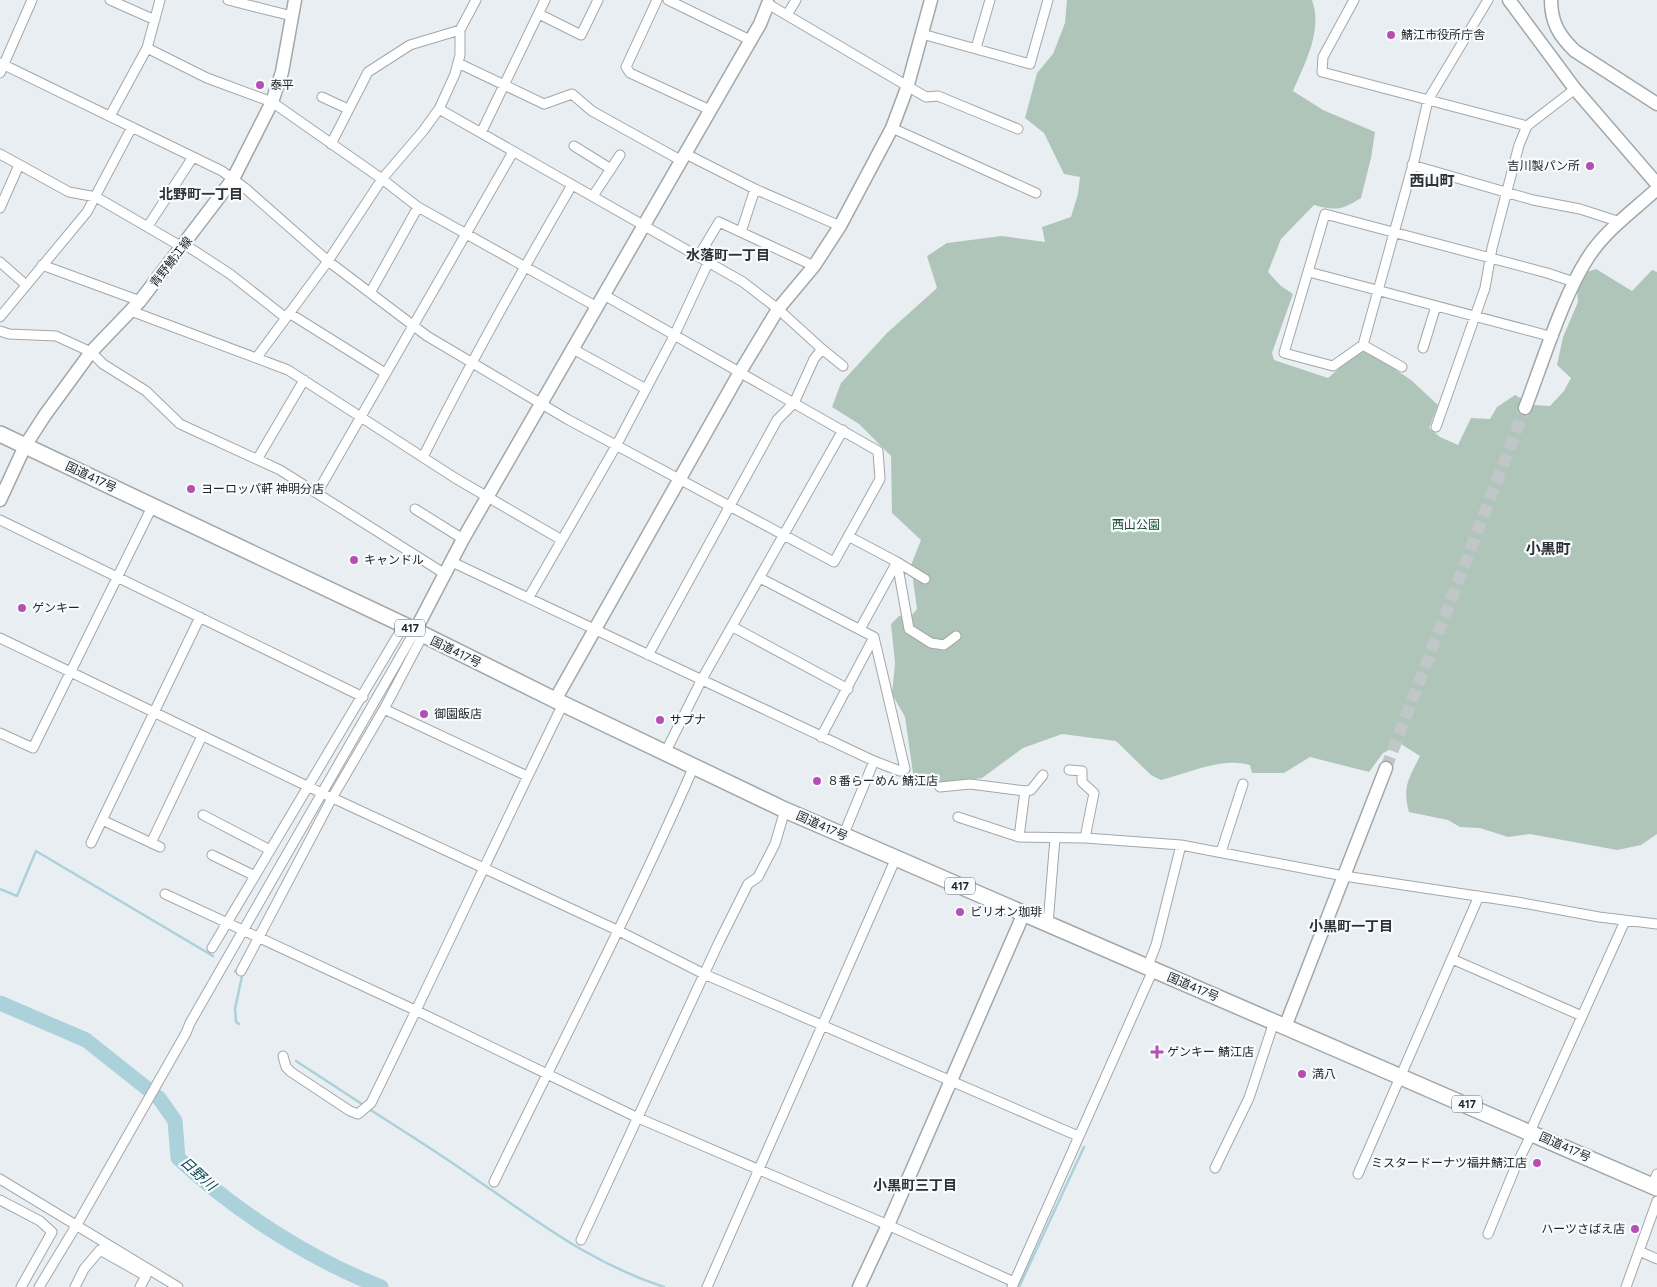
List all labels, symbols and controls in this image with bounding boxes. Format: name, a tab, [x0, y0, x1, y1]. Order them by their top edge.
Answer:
place label: 鯖江市役所庁舎	[1401, 28, 1485, 42]
marker: 鯖江市役所庁舎	[1385, 29, 1397, 41]
place label: 泰平	[270, 78, 294, 92]
marker: 泰平	[254, 79, 266, 91]
place label: 吉川製パン所	[1507, 159, 1580, 173]
marker: 吉川製パン所	[1584, 160, 1596, 172]
district label: 西山町	[1409, 172, 1455, 190]
district label: 北野町一丁目	[159, 186, 243, 203]
street label: 青野鯖江線	[147, 234, 195, 290]
district label: 水落町一丁目	[686, 247, 770, 264]
street label: 国道417号	[63, 459, 119, 495]
place label: ヨーロッパ軒 神明分店	[201, 482, 324, 496]
marker: ヨーロッパ軒 神明分店	[185, 483, 197, 495]
park label: 西山公園	[1112, 518, 1160, 532]
district label: 小黒町	[1525, 540, 1571, 558]
place label: キャンドル	[364, 553, 424, 567]
marker: キャンドル	[348, 554, 360, 566]
place label: ゲンキー	[32, 601, 80, 615]
marker: ゲンキー	[16, 602, 28, 614]
road number: 417	[395, 620, 425, 636]
street label: 国道417号	[428, 634, 484, 670]
place label: 御園飯店	[434, 707, 482, 721]
marker: 御園飯店	[418, 708, 430, 720]
place label: サプナ	[670, 713, 706, 727]
marker: サプナ	[654, 714, 666, 726]
place label: ８番らーめん 鯖江店	[827, 774, 938, 788]
marker: ８番らーめん 鯖江店	[811, 775, 823, 787]
street label: 国道417号	[794, 808, 850, 844]
road number: 417	[945, 878, 975, 894]
place label: ビリオン珈琲	[970, 905, 1042, 919]
marker: ビリオン珈琲	[954, 906, 966, 918]
district label: 小黒町一丁目	[1309, 918, 1393, 935]
street label: 国道417号	[1165, 970, 1221, 1004]
place label: ゲンキー 鯖江店	[1167, 1045, 1254, 1059]
marker: ゲンキー 鯖江店	[1151, 1046, 1163, 1058]
place label: 満八	[1312, 1067, 1336, 1081]
marker: 満八	[1296, 1068, 1308, 1080]
road number: 417	[1452, 1096, 1482, 1112]
street label: 国道417号	[1537, 1129, 1593, 1165]
water label: 日野川	[177, 1154, 221, 1196]
place label: ミスタードーナツ福井鯖江店	[1371, 1156, 1527, 1170]
marker: ミスタードーナツ福井鯖江店	[1531, 1157, 1543, 1169]
district label: 小黒町三丁目	[873, 1177, 957, 1194]
place label: ハーツさばえ店	[1541, 1222, 1625, 1236]
marker: ハーツさばえ店	[1629, 1223, 1641, 1235]

